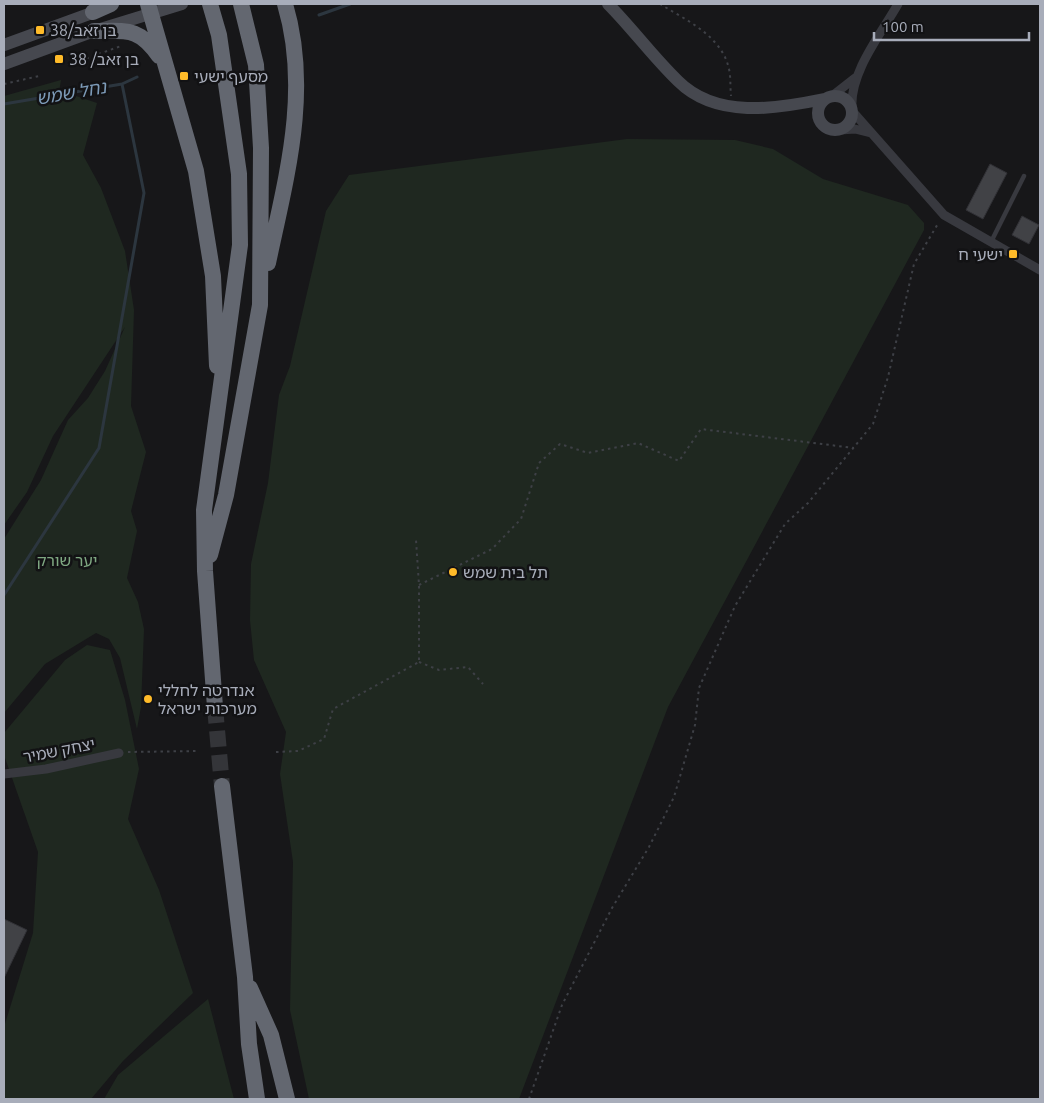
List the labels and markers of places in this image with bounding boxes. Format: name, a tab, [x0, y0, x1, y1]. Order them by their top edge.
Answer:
place label: בן זאב/38	[50, 21, 117, 39]
marker: בן זאב/38	[34, 24, 46, 36]
place label: בן זאב/ 38	[69, 50, 139, 68]
marker: בן זאב/ 38	[53, 53, 65, 65]
place label: מסעף ישעי	[194, 67, 268, 85]
marker: מסעף ישעי	[178, 70, 190, 82]
place label: ישעי ח	[958, 245, 1003, 263]
marker: ישעי ח	[1007, 248, 1019, 260]
place label: תל בית שמש	[463, 563, 548, 581]
marker: תל בית שמש	[447, 566, 459, 578]
place label: אנדרטה לחללי מערכות ישראל	[158, 681, 257, 717]
marker: אנדרטה לחללי מערכות ישראל	[142, 693, 154, 705]

